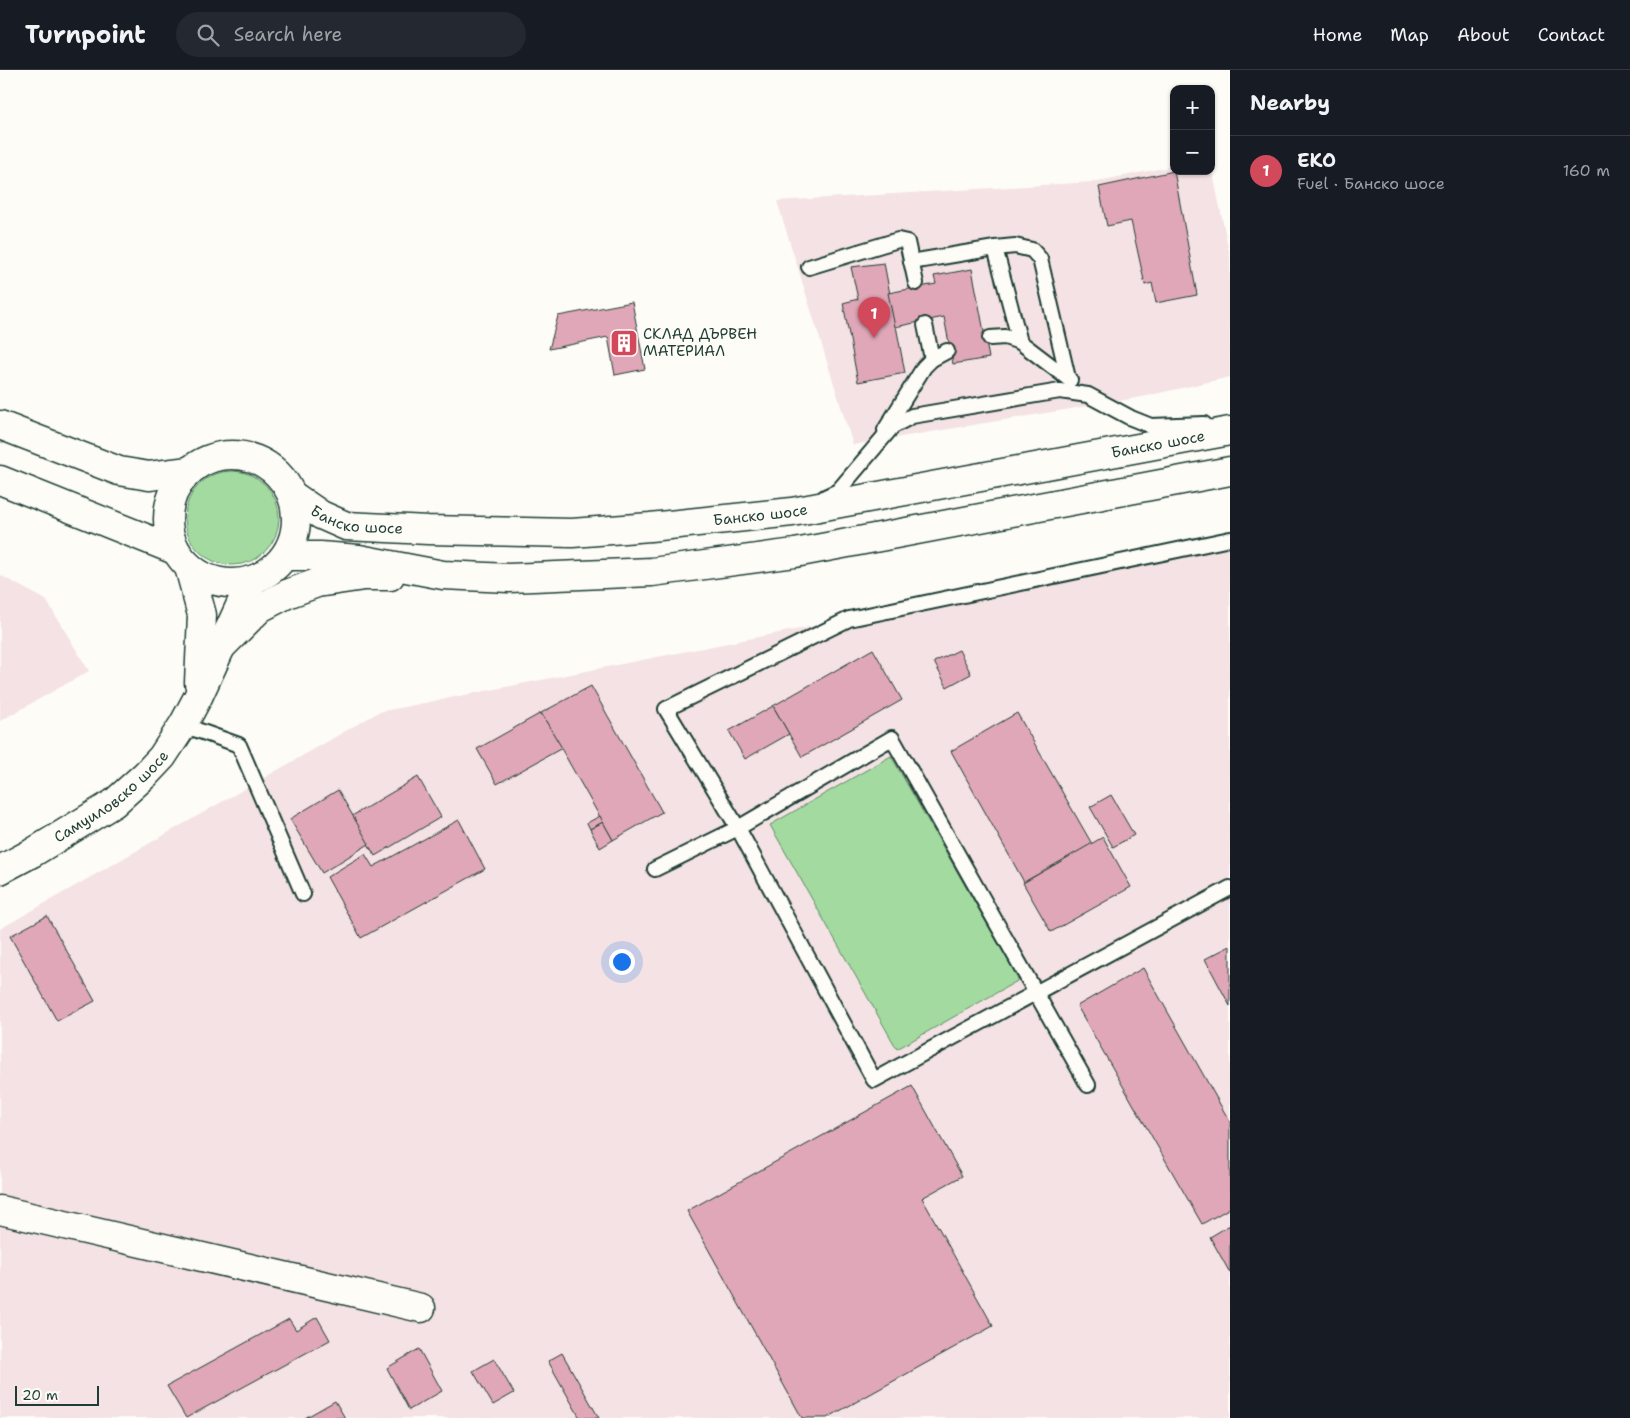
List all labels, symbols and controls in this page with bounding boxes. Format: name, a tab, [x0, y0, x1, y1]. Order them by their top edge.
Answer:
search box	[176, 12, 526, 57]
text: Turnpoint	[25, 19, 146, 51]
icon: search	[194, 21, 222, 49]
text: Search here	[234, 22, 342, 47]
text: Home	[1313, 23, 1362, 47]
text: Map	[1390, 23, 1429, 47]
text: About	[1457, 23, 1510, 47]
text: Contact	[1538, 23, 1605, 47]
map controls	[1170, 85, 1215, 175]
button: +	[1170, 85, 1215, 130]
text: Nearby	[1250, 89, 1330, 117]
button: −	[1170, 130, 1215, 175]
text: EKO	[1297, 148, 1336, 173]
text: 1	[1262, 160, 1270, 181]
text: 160 m	[1563, 160, 1610, 181]
text: Fuel · Банско шосе	[1297, 173, 1445, 194]
pin: 1	[858, 297, 890, 338]
place label: СКЛАД ДЪРВЕН МАТЕРИАЛ	[643, 324, 757, 361]
building icon: СКЛАД ДЪРВЕН МАТЕРИАЛ	[609, 328, 639, 358]
street label: Банско шосе	[1110, 426, 1207, 463]
street label: Банско шосе	[712, 499, 809, 530]
street label: Банско шосе	[306, 501, 403, 539]
street label: Самуиловско шосе	[50, 747, 173, 847]
your location	[609, 949, 635, 975]
scale bar	[15, 1383, 99, 1406]
text: 20 m	[22, 1386, 58, 1404]

